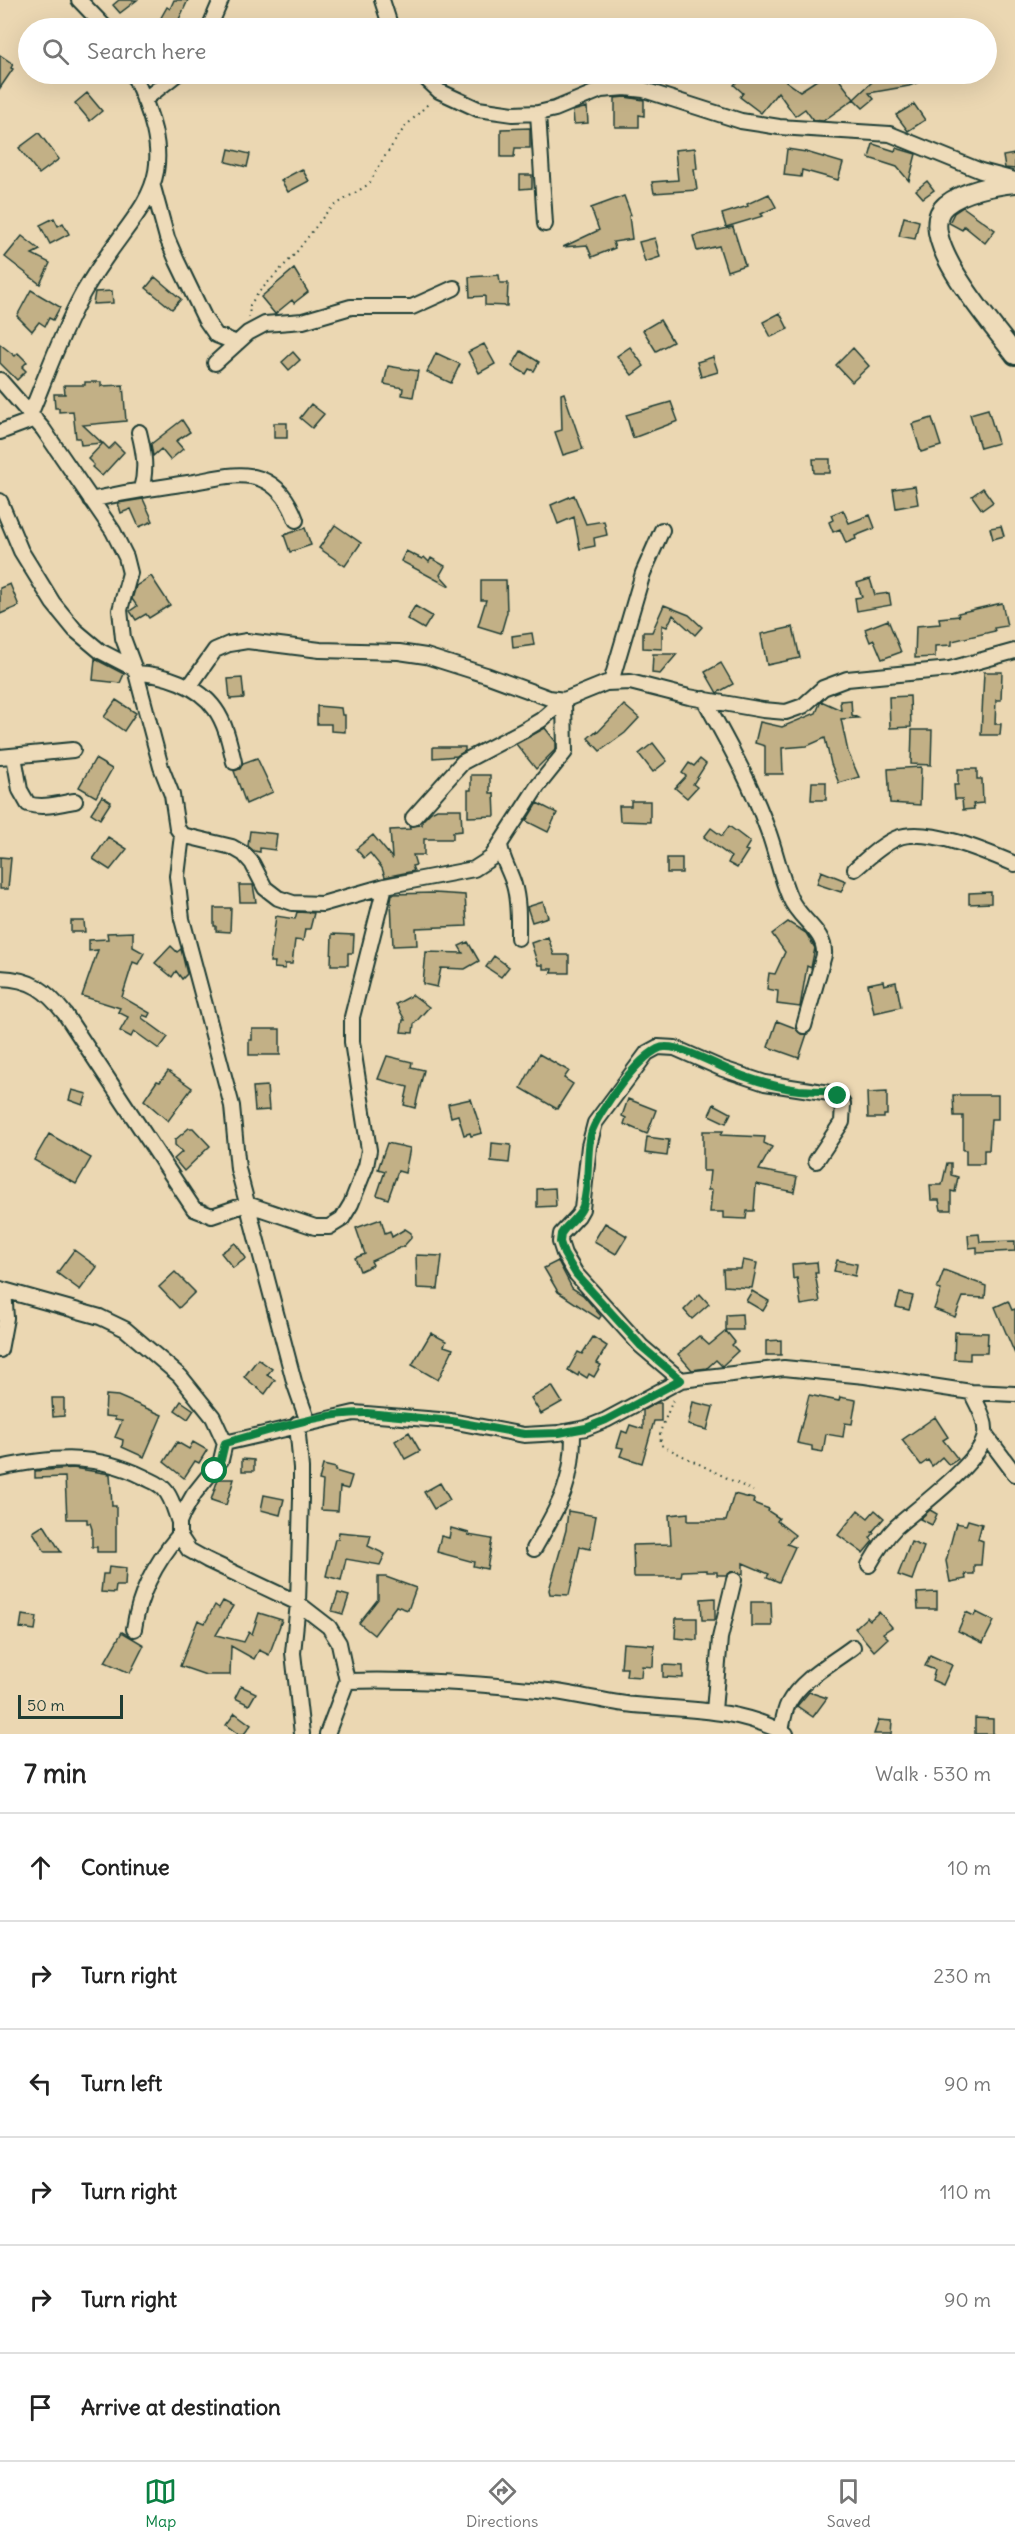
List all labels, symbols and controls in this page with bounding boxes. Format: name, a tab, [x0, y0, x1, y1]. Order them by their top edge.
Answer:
search box	[18, 18, 997, 84]
icon: search	[39, 35, 72, 68]
text: Search here	[87, 37, 206, 65]
route end	[824, 1082, 850, 1108]
route start	[201, 1457, 227, 1483]
scale bar	[18, 1692, 123, 1720]
text: 50 m	[27, 1695, 65, 1715]
text: 7 min	[24, 1757, 87, 1790]
text: Walk · 530 m	[875, 1761, 991, 1786]
icon: ahead	[24, 1851, 57, 1884]
text: Continue	[81, 1853, 170, 1881]
text: 10 m	[948, 1855, 991, 1880]
icon: right	[24, 1959, 57, 1992]
text: Turn right	[81, 1961, 177, 1989]
text: 230 m	[933, 1963, 991, 1988]
icon: left	[24, 2067, 57, 2100]
text: Turn left	[81, 2069, 162, 2097]
text: 90 m	[944, 2071, 991, 2096]
icon: right	[24, 2175, 57, 2208]
text: Turn right	[81, 2177, 177, 2205]
text: 110 m	[940, 2179, 991, 2204]
icon: right	[24, 2283, 57, 2316]
text: Turn right	[81, 2285, 177, 2313]
text: 90 m	[944, 2287, 991, 2312]
icon: arrive	[24, 2391, 57, 2424]
text: Arrive at destination	[81, 2393, 281, 2421]
tab: Map	[144, 2475, 177, 2531]
tab: Directions	[466, 2475, 538, 2531]
tab: Saved	[827, 2475, 871, 2531]

